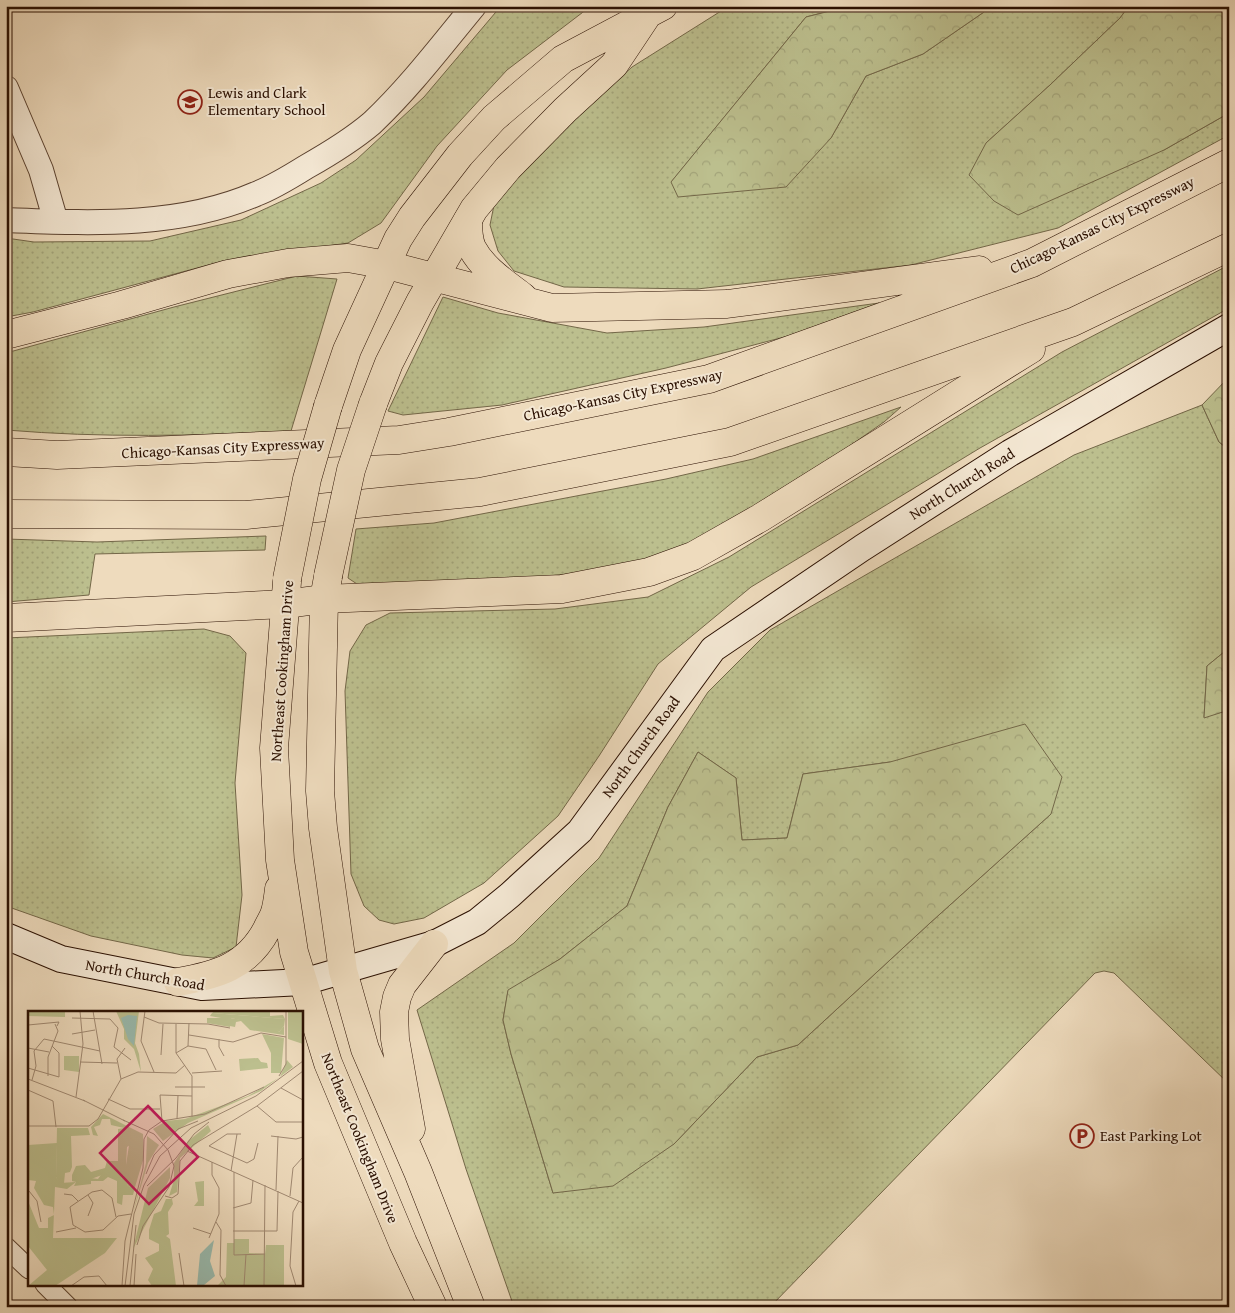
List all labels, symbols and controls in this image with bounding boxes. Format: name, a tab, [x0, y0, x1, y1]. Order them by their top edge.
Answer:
place label: Lewis and Clark Elementary School	[208, 82, 326, 120]
school or university icon: Lewis and Clark Elementary School	[177, 89, 203, 115]
street label: Chicago-Kansas City Expressway	[1006, 170, 1198, 279]
street label: Chicago-Kansas City Expressway	[521, 363, 725, 426]
street label: Chicago-Kansas City Expressway	[121, 432, 325, 463]
street label: North Church Road	[905, 443, 1019, 524]
street label: Northeast Cookingham Drive	[265, 579, 298, 762]
street label: North Church Road	[597, 692, 685, 802]
street label: North Church Road	[84, 954, 206, 995]
inset map	[28, 1011, 302, 1286]
street label: Northeast Cookingham Drive	[317, 1050, 404, 1226]
parking icon: East Parking Lot	[1069, 1123, 1095, 1149]
place label: East Parking Lot	[1100, 1125, 1203, 1146]

